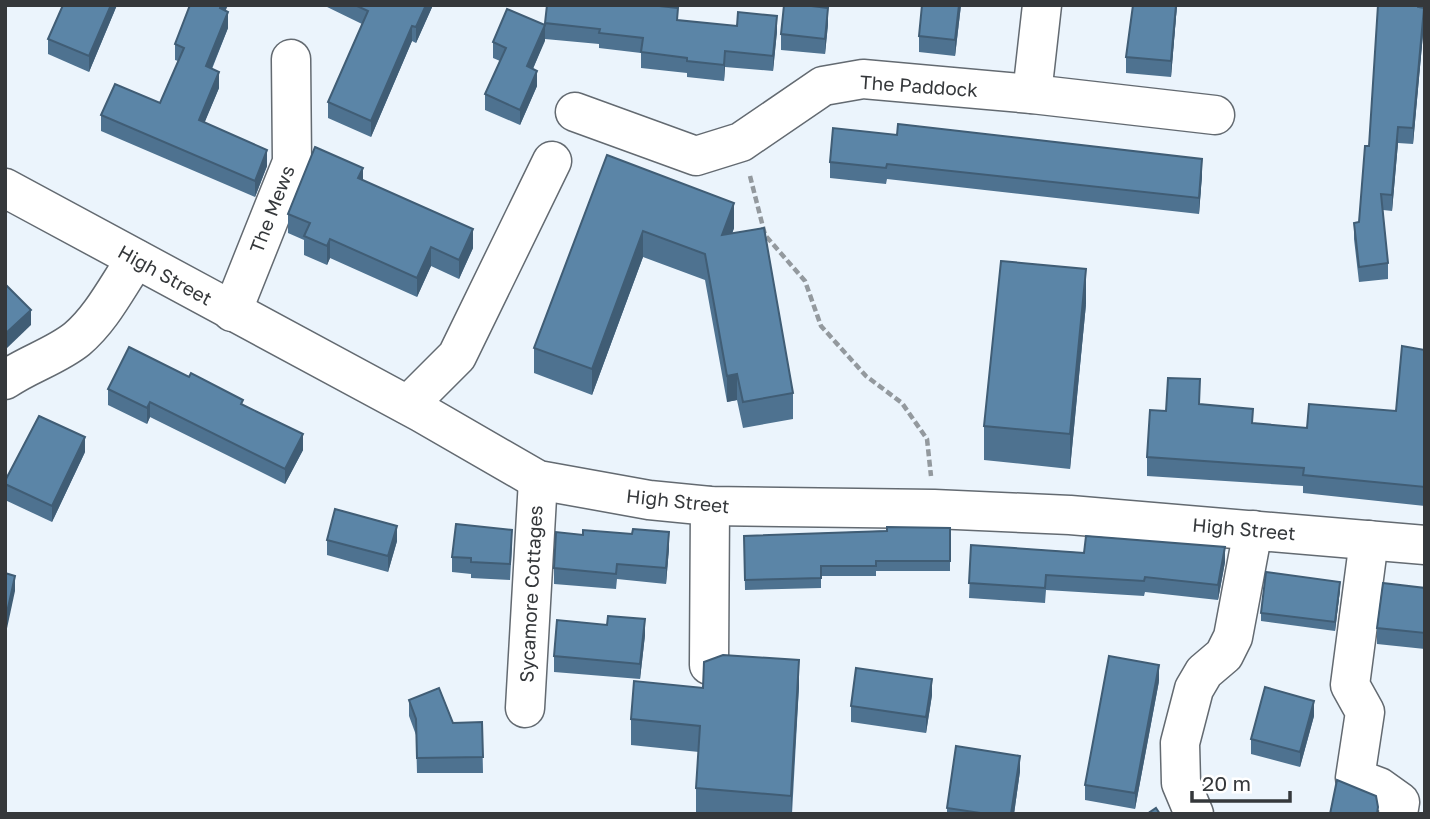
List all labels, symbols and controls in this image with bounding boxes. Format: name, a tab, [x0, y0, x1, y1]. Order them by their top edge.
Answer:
street label: The Paddock	[859, 70, 979, 101]
street label: The Mews	[244, 162, 299, 256]
street label: High Street	[114, 239, 216, 310]
street label: High Street	[625, 484, 731, 517]
street label: Sycamore Cottages	[514, 505, 547, 683]
street label: High Street	[1191, 513, 1297, 544]
scale bar	[1192, 760, 1290, 804]
text: 20 m	[1202, 770, 1251, 796]

